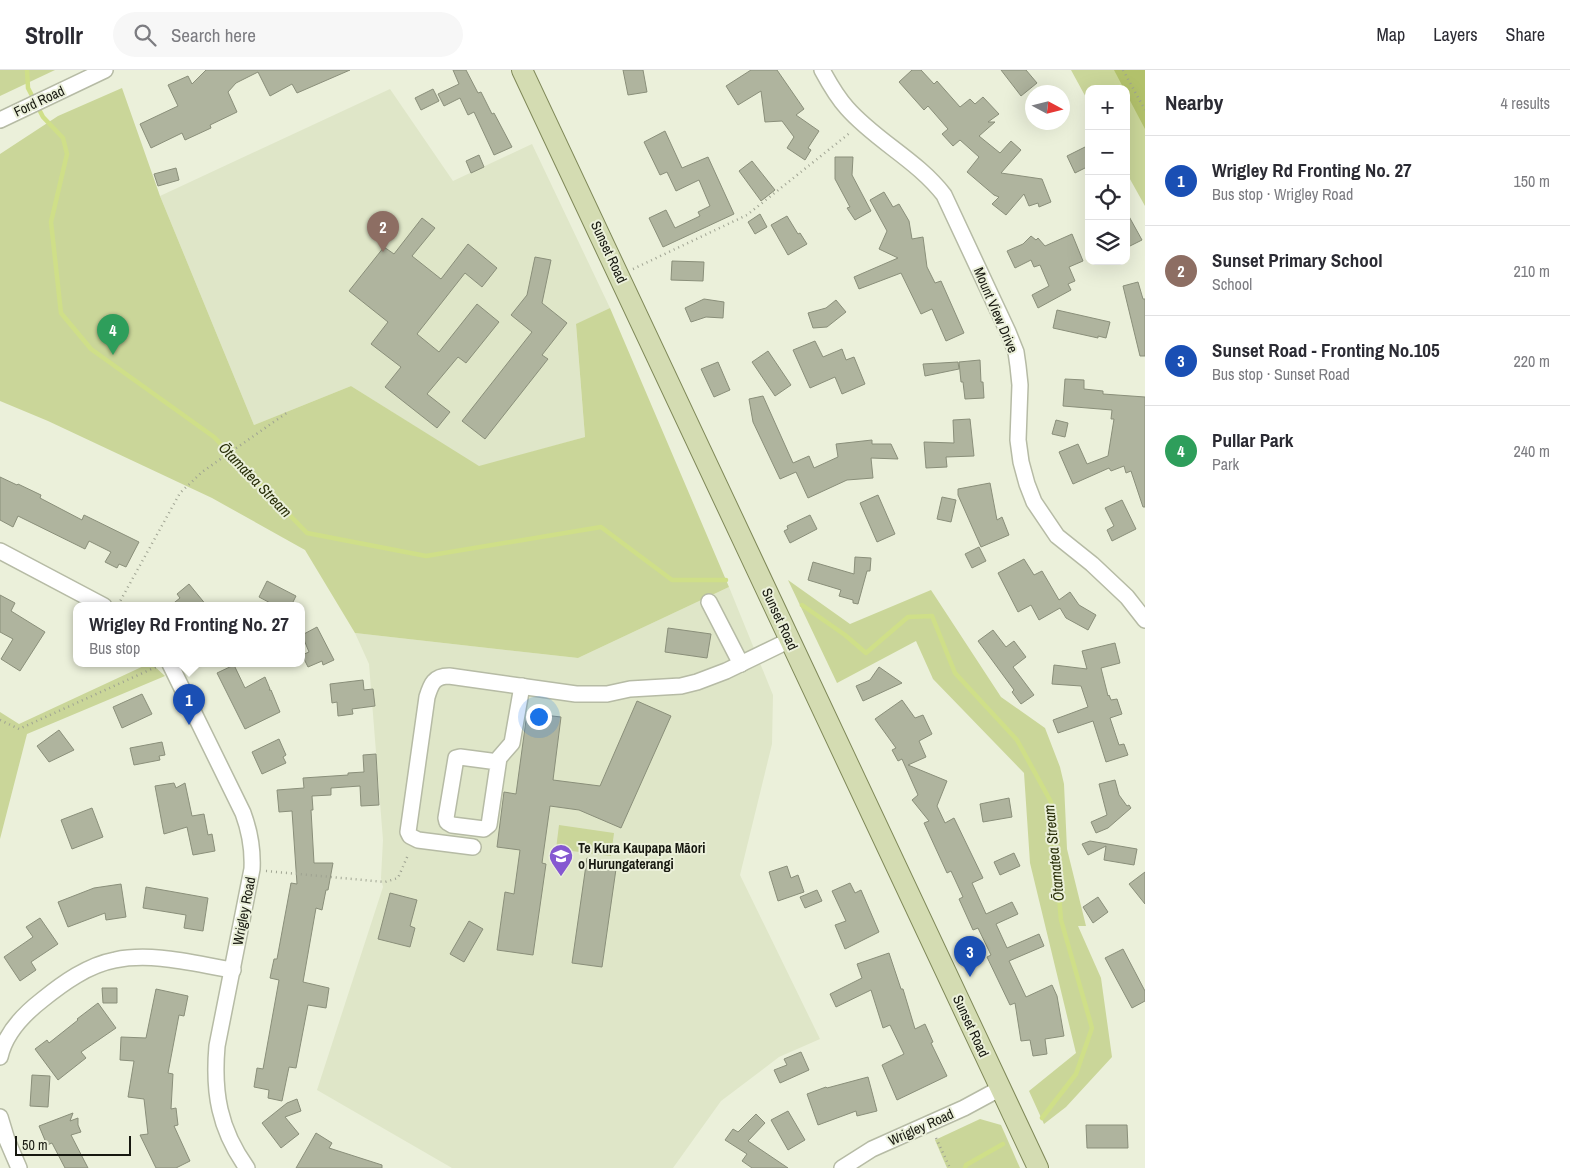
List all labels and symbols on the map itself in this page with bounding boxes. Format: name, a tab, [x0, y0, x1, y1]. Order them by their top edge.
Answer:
street label: Ford Road	[11, 81, 67, 121]
north arrow	[1025, 85, 1070, 130]
pin: 2	[367, 211, 399, 252]
street label: Sunset Road	[587, 218, 631, 286]
street label: Mount View Drive	[970, 265, 1022, 355]
pin: 4	[97, 314, 129, 355]
water label: Ōtamatea Stream	[214, 437, 297, 522]
street label: Sunset Road	[758, 585, 802, 653]
pin: 1	[173, 684, 205, 725]
your location	[526, 704, 552, 730]
water label: Ōtamatea Stream	[1038, 804, 1069, 902]
place label: Te Kura Kaupapa Māori o Hurungaterangi	[578, 839, 705, 873]
school or university icon: Te Kura Kaupapa Māori o Hurungaterangi	[548, 843, 574, 877]
street label: Wrigley Road	[229, 875, 259, 947]
pin: 3	[954, 936, 986, 977]
street label: Sunset Road	[949, 992, 993, 1060]
street label: Wrigley Road	[886, 1105, 956, 1149]
scale bar	[15, 1133, 131, 1156]

